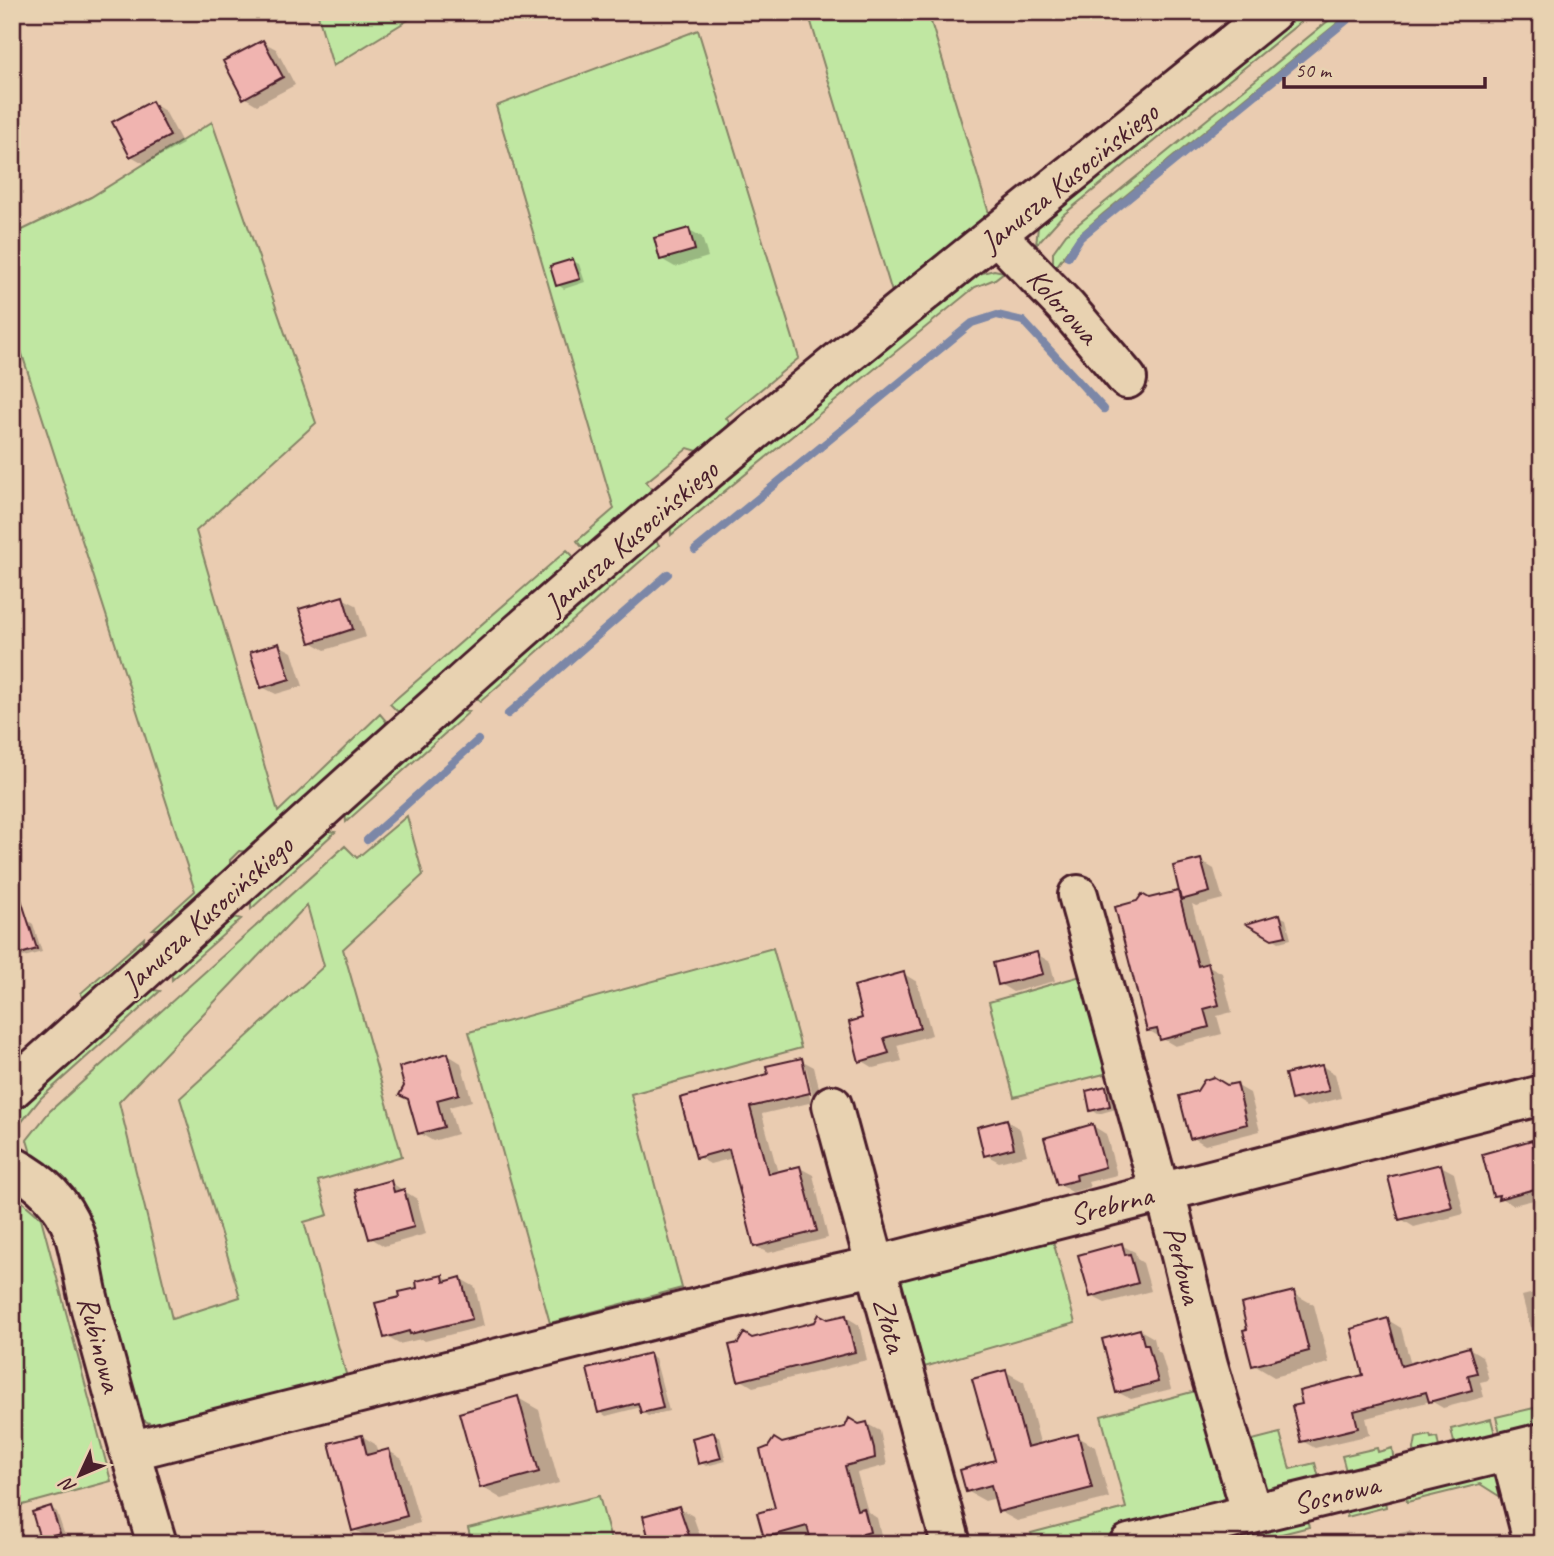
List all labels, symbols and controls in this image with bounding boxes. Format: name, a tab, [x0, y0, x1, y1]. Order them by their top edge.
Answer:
scale bar	[1284, 46, 1486, 90]
text: 50 m	[1295, 57, 1333, 83]
street label: Janusza Kusocińskiego	[971, 93, 1167, 262]
street label: Kolorowa	[1019, 260, 1108, 353]
street label: Janusza Kusocińskiego	[535, 450, 727, 624]
street label: Janusza Kusocińskiego	[112, 826, 302, 1002]
street label: Srebrna	[1065, 1175, 1158, 1234]
street label: Perłowa	[1155, 1222, 1211, 1310]
street label: Rubinowa	[69, 1292, 131, 1398]
street label: Złota	[865, 1294, 916, 1358]
north arrow	[46, 1440, 116, 1510]
street label: Sosnowa	[1289, 1464, 1385, 1523]
text: N	[54, 1471, 81, 1499]

